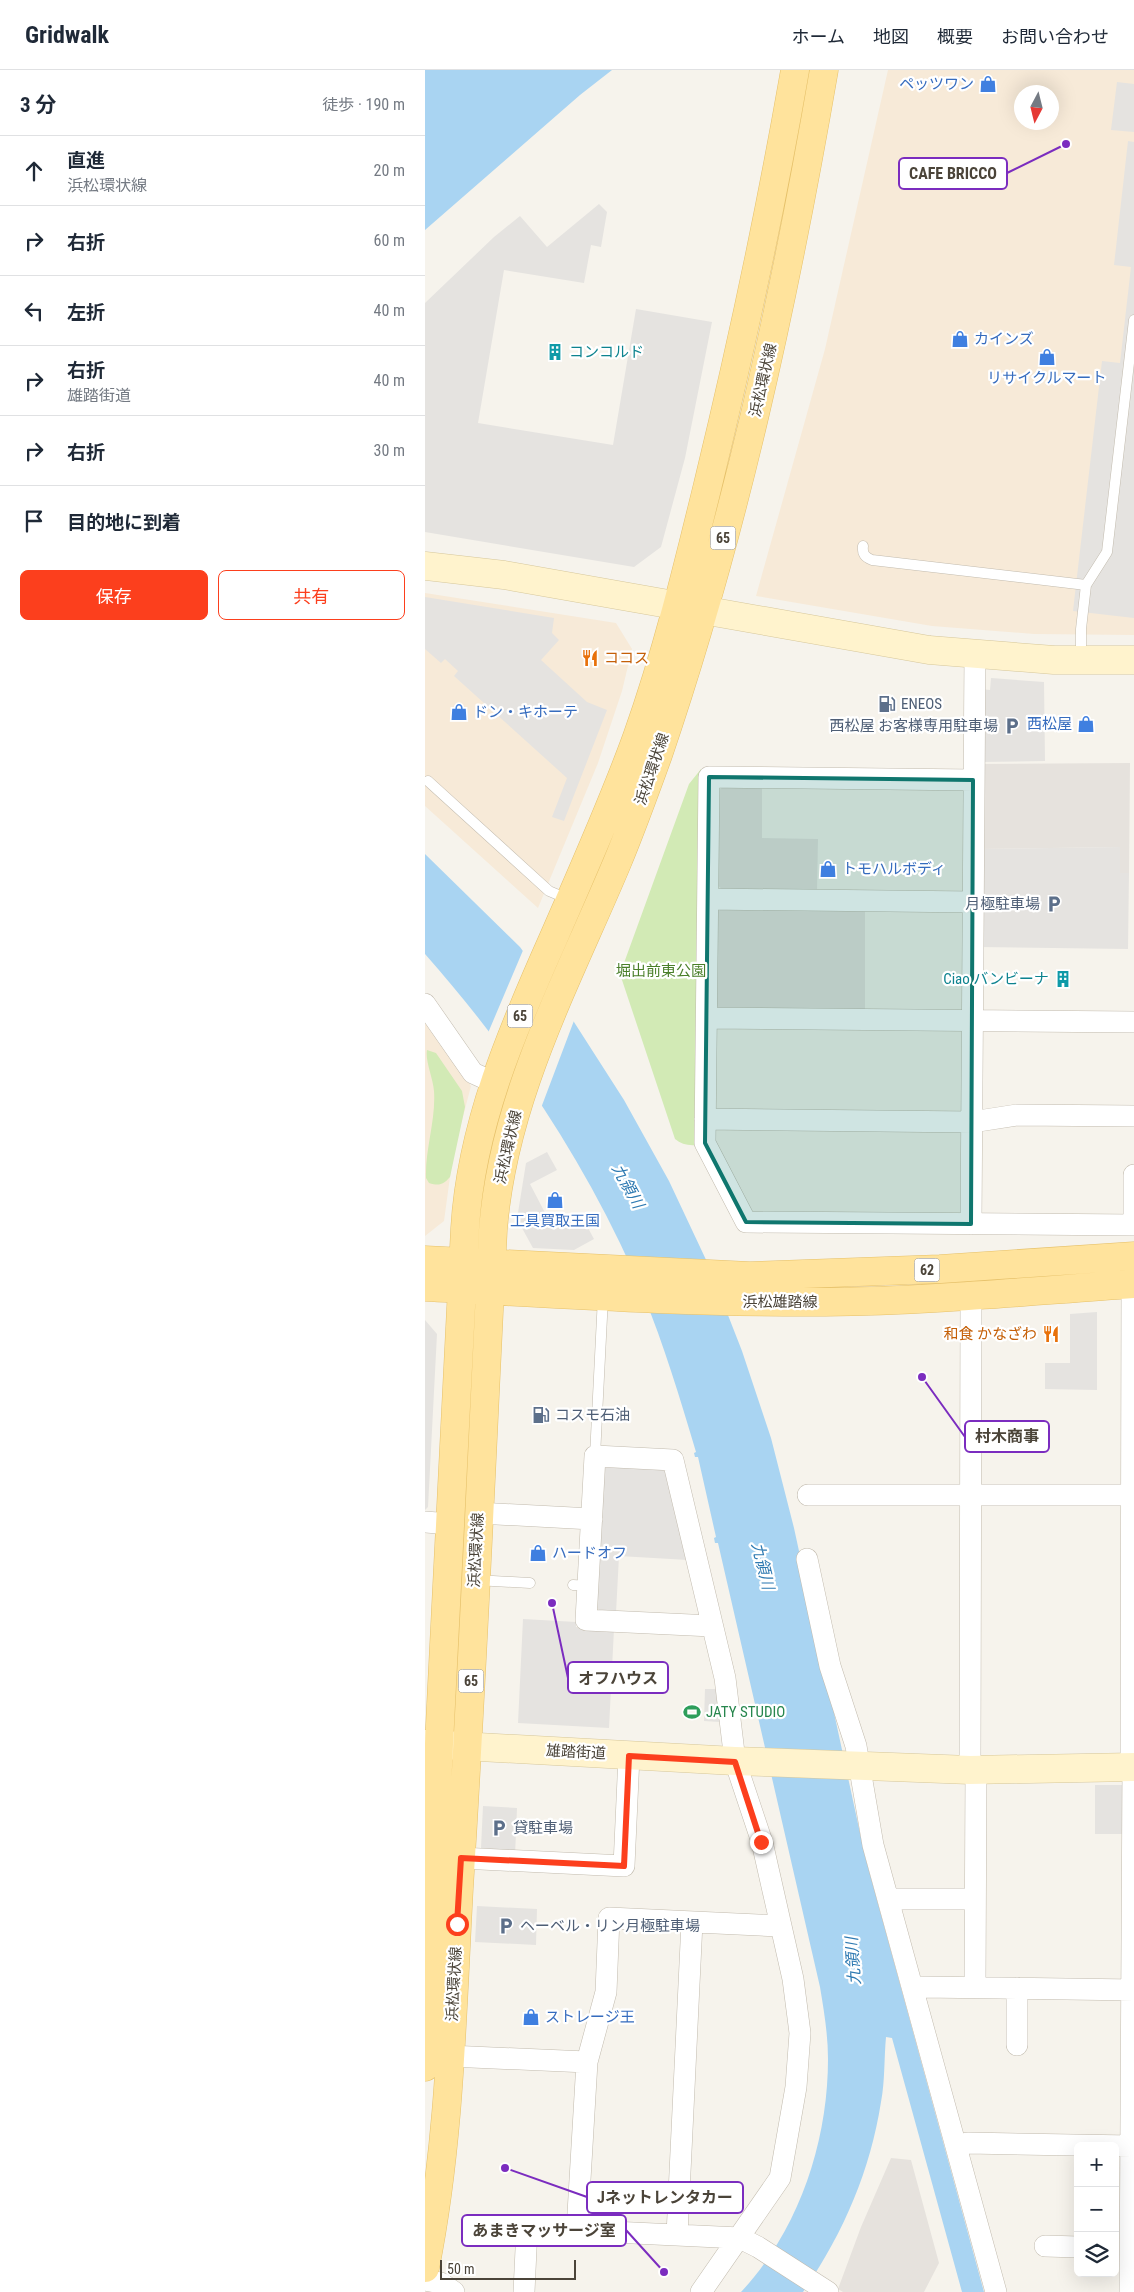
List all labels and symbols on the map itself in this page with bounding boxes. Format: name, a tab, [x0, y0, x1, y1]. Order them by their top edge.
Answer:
shop icon: ペッツワン	[978, 74, 998, 94]
place label: ペッツワン	[899, 75, 974, 93]
north arrow	[1014, 85, 1059, 130]
callout: CAFE BRICCO	[899, 158, 1007, 189]
text: CAFE BRICCO	[909, 164, 997, 183]
shop icon: カインズ	[950, 329, 970, 349]
place label: カインズ	[974, 330, 1034, 348]
street label: 浜松環状線	[746, 341, 780, 419]
building icon: コンコルド	[545, 342, 565, 362]
place label: コンコルド	[569, 343, 644, 361]
shop icon: リサイクルマート	[1037, 347, 1057, 367]
place label: リサイクルマート	[987, 369, 1107, 387]
road number: 65	[711, 526, 735, 549]
restaurant icon: ココス	[580, 648, 600, 668]
place label: ココス	[604, 649, 649, 667]
fuel station icon: ENEOS	[877, 694, 897, 714]
place label: ENEOS	[901, 695, 942, 713]
shop icon: ドン・キホーテ	[449, 702, 469, 722]
place label: ドン・キホーテ	[473, 703, 578, 721]
shop icon: 西松屋	[1076, 714, 1096, 734]
place label: 西松屋	[1027, 715, 1072, 733]
parking icon: 西松屋 お客様専用駐車場	[1002, 716, 1022, 736]
place label: 西松屋 お客様専用駐車場	[830, 717, 998, 735]
street label: 浜松環状線	[631, 731, 673, 807]
shop icon: トモハルボディ	[818, 859, 838, 879]
place label: トモハルボディ	[842, 860, 946, 878]
parking icon: 月極駐車場	[1044, 894, 1064, 914]
place label: 月極駐車場	[965, 895, 1040, 913]
park label: 堀出前東公園	[616, 962, 706, 980]
building icon: Ciao バンビーナ	[1053, 969, 1073, 989]
place label: Ciao バンビーナ	[943, 970, 1049, 988]
road number: 65	[507, 1004, 533, 1028]
street label: 浜松環状線	[491, 1108, 525, 1186]
water label: 九領川	[608, 1160, 649, 1213]
shop icon: 工具買取王国	[545, 1190, 565, 1210]
place label: 工具買取王国	[510, 1212, 600, 1230]
road number: 62	[915, 1258, 939, 1282]
street label: 浜松雄踏線	[742, 1293, 818, 1311]
restaurant icon: 和食 かなざわ	[1041, 1324, 1061, 1344]
place label: 和食 かなざわ	[944, 1325, 1037, 1343]
fuel station icon: コスモ石油	[531, 1405, 551, 1425]
place label: コスモ石油	[555, 1406, 630, 1424]
callout: 村木商事	[965, 1421, 1049, 1452]
text: 村木商事	[975, 1427, 1039, 1446]
street label: 浜松環状線	[465, 1512, 487, 1588]
water label: 九領川	[748, 1540, 779, 1594]
shop icon: ハードオフ	[528, 1543, 548, 1563]
place label: ハードオフ	[552, 1544, 627, 1562]
callout: オフハウス	[568, 1662, 668, 1693]
text: オフハウス	[578, 1669, 658, 1688]
road number: 65	[459, 1670, 483, 1692]
sports icon: JATY STUDIO	[682, 1702, 702, 1722]
place label: JATY STUDIO	[706, 1703, 785, 1721]
street label: 雄踏街道	[546, 1741, 606, 1763]
parking icon: 貸駐車場	[489, 1818, 509, 1838]
place label: 貸駐車場	[513, 1819, 573, 1837]
route end	[750, 1831, 773, 1854]
route start	[446, 1913, 469, 1936]
parking icon: ヘーベル・リン月極駐車場	[496, 1916, 516, 1936]
place label: ヘーベル・リン月極駐車場	[520, 1917, 700, 1935]
water label: 九領川	[842, 1934, 864, 1986]
street label: 浜松環状線	[443, 1946, 465, 2022]
shop icon: ストレージ王	[521, 2007, 541, 2027]
place label: ストレージ王	[545, 2008, 635, 2026]
callout: Jネットレンタカー	[587, 2182, 743, 2213]
text: Jネットレンタカー	[597, 2188, 733, 2207]
callout: あまきマッサージ室	[462, 2215, 626, 2246]
text: あまきマッサージ室	[472, 2221, 616, 2240]
scale bar	[440, 2257, 576, 2280]

